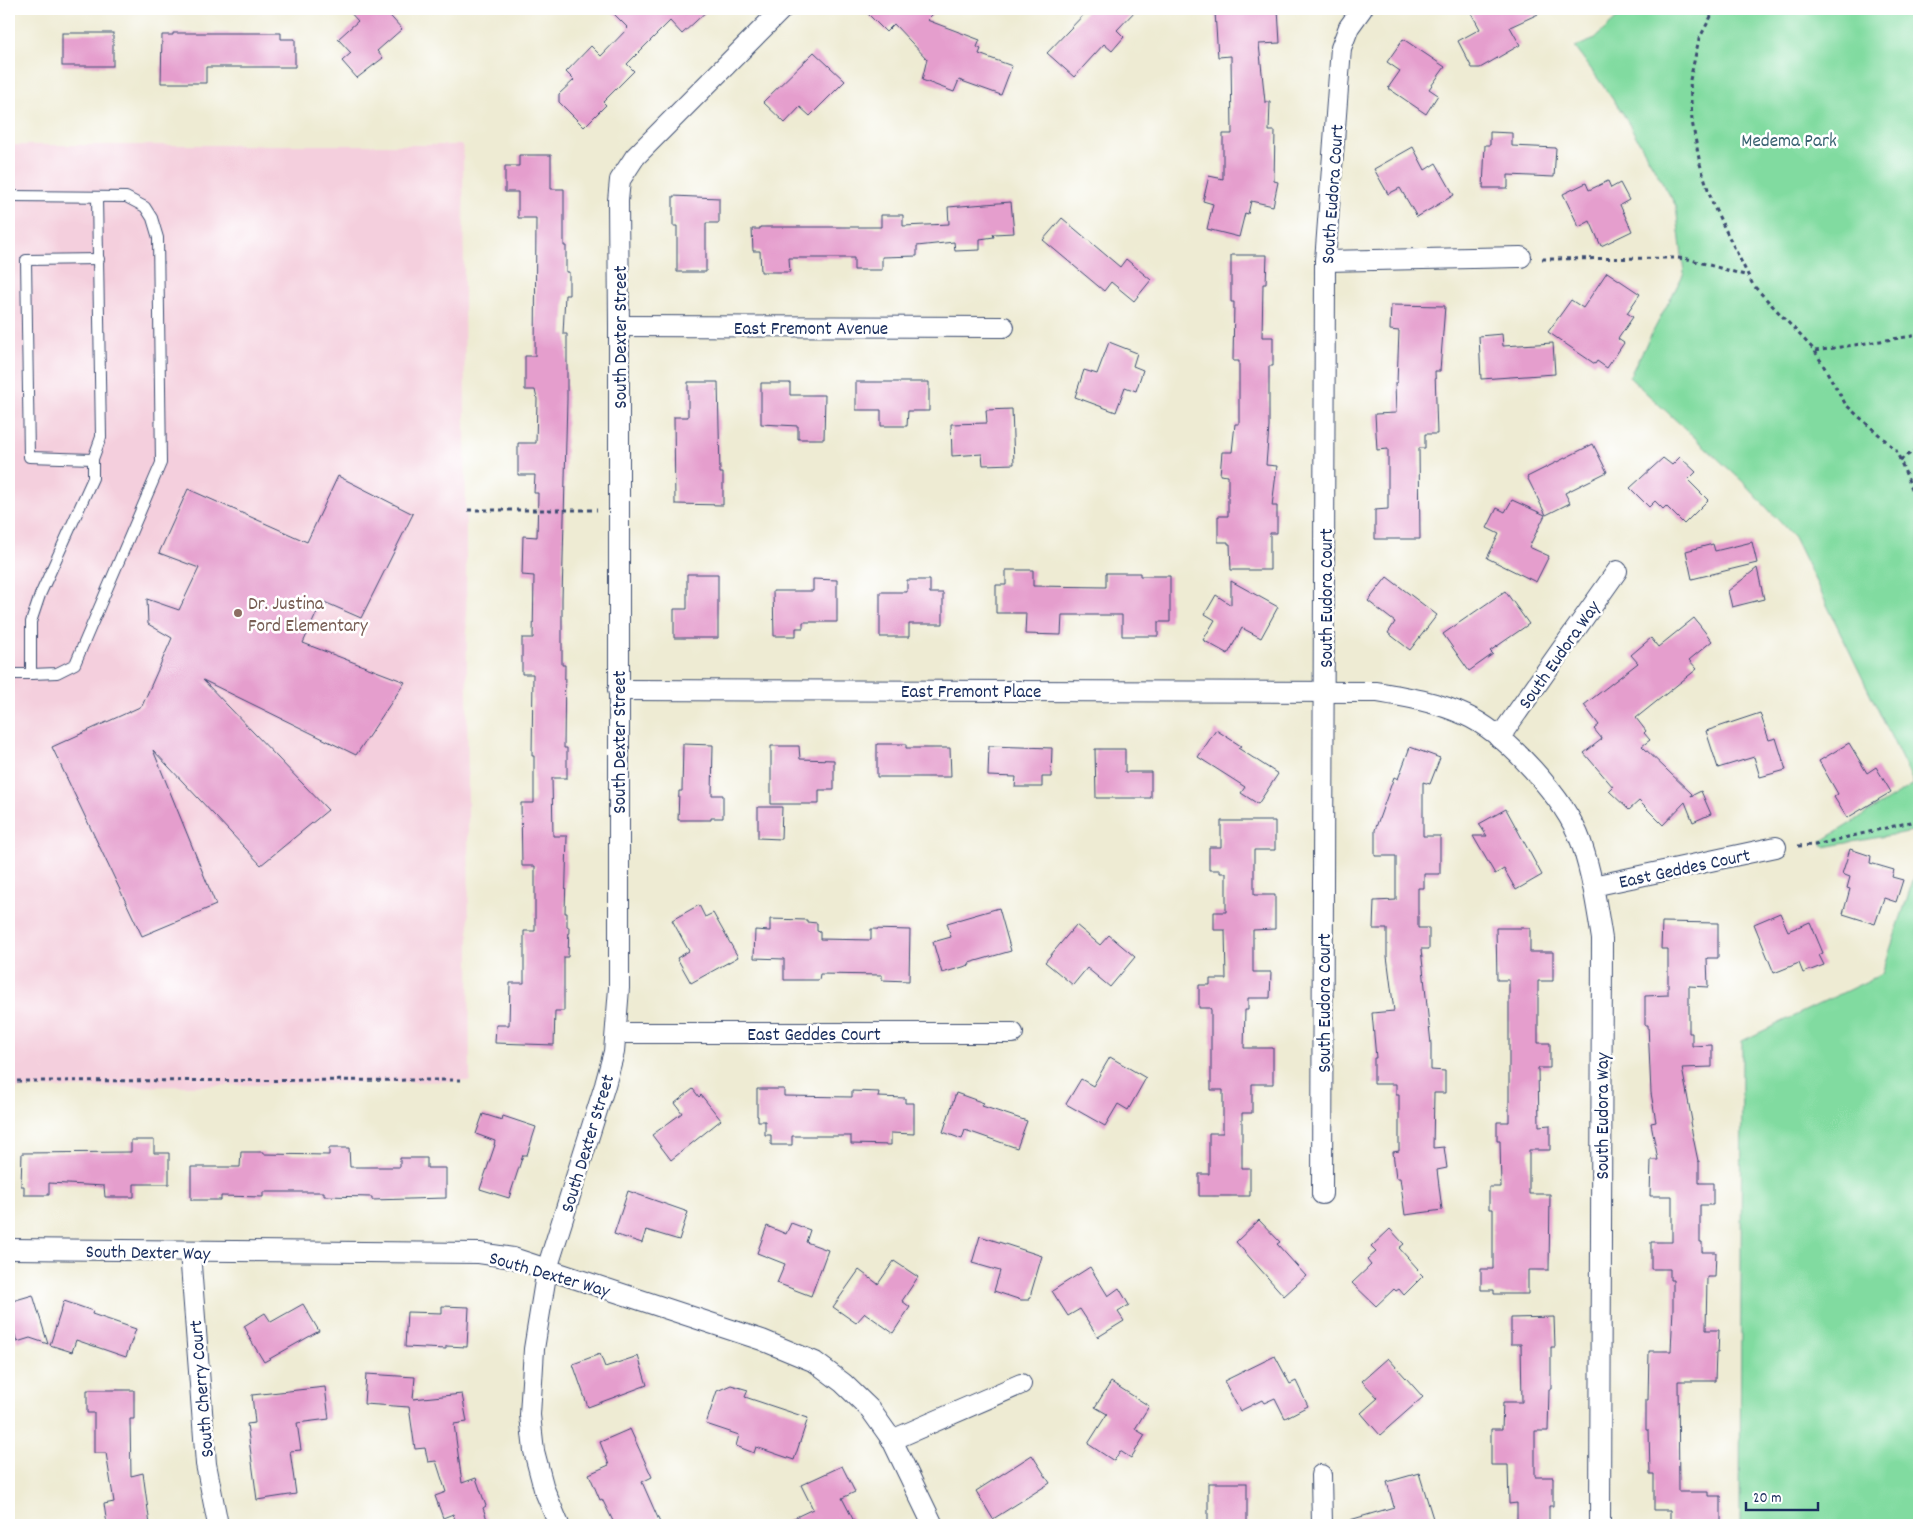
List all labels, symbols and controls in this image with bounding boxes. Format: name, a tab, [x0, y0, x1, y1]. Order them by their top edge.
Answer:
street label: South Eudora Court	[1316, 124, 1353, 265]
park label: Medema Park	[1741, 129, 1837, 156]
street label: South Dexter Street	[609, 265, 636, 409]
street label: East Fremont Avenue	[734, 317, 888, 344]
street label: South Eudora Court	[1315, 528, 1342, 668]
place label: Dr. Justina Ford Elementary	[248, 592, 368, 641]
street label: South Eudora Way	[1513, 596, 1609, 716]
marker: Dr. Justina Ford Elementary	[232, 607, 244, 619]
street label: South Dexter Street	[608, 670, 635, 814]
street label: East Fremont Place	[901, 680, 1041, 707]
street label: East Geddes Court	[1617, 843, 1753, 898]
street label: South Eudora Court	[1313, 933, 1340, 1073]
street label: East Geddes Court	[747, 1023, 881, 1050]
street label: South Eudora Way	[1591, 1052, 1618, 1180]
street label: South Dexter Street	[555, 1072, 623, 1216]
street label: South Dexter Way	[85, 1240, 211, 1269]
street label: South Dexter Way	[485, 1246, 613, 1307]
street label: South Cherry Court	[184, 1319, 223, 1459]
scale bar	[1746, 1479, 1818, 1511]
text: 20 m	[1753, 1488, 1781, 1510]

